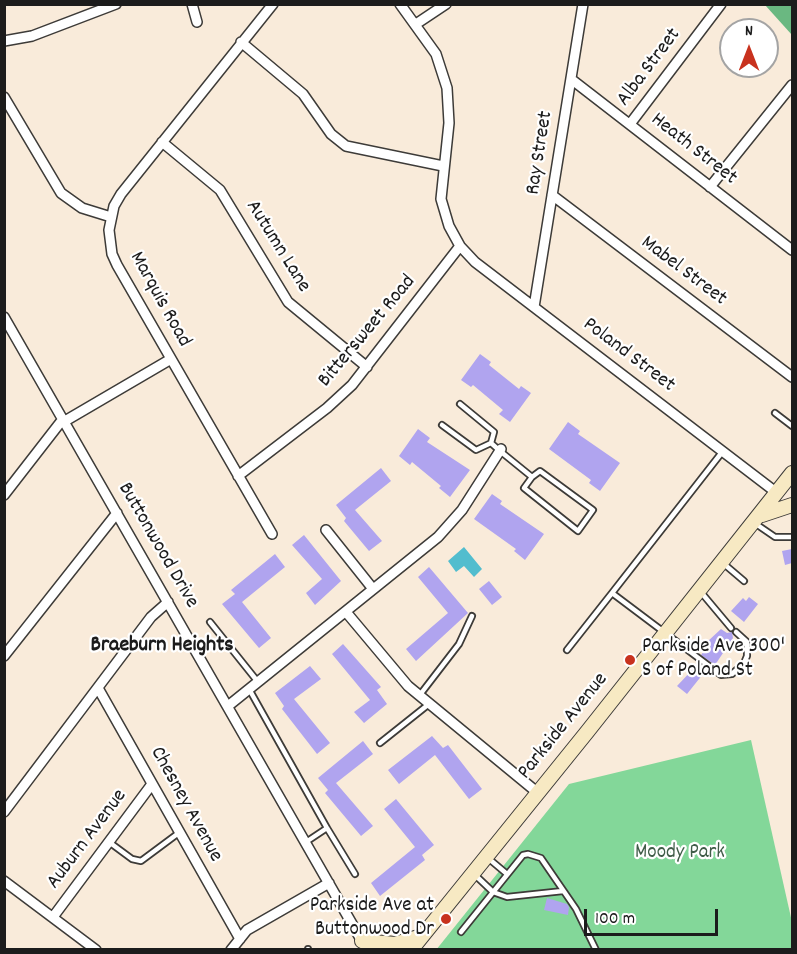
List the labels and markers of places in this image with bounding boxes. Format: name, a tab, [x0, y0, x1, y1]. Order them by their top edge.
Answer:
place label: Parkside Ave 300' S of Poland St	[642, 635, 785, 685]
marker: Parkside Ave 300' S of Poland St	[623, 653, 637, 667]
place label: Parkside Ave at Buttonwood Dr	[310, 894, 434, 944]
marker: Parkside Ave at Buttonwood Dr	[439, 912, 453, 926]

